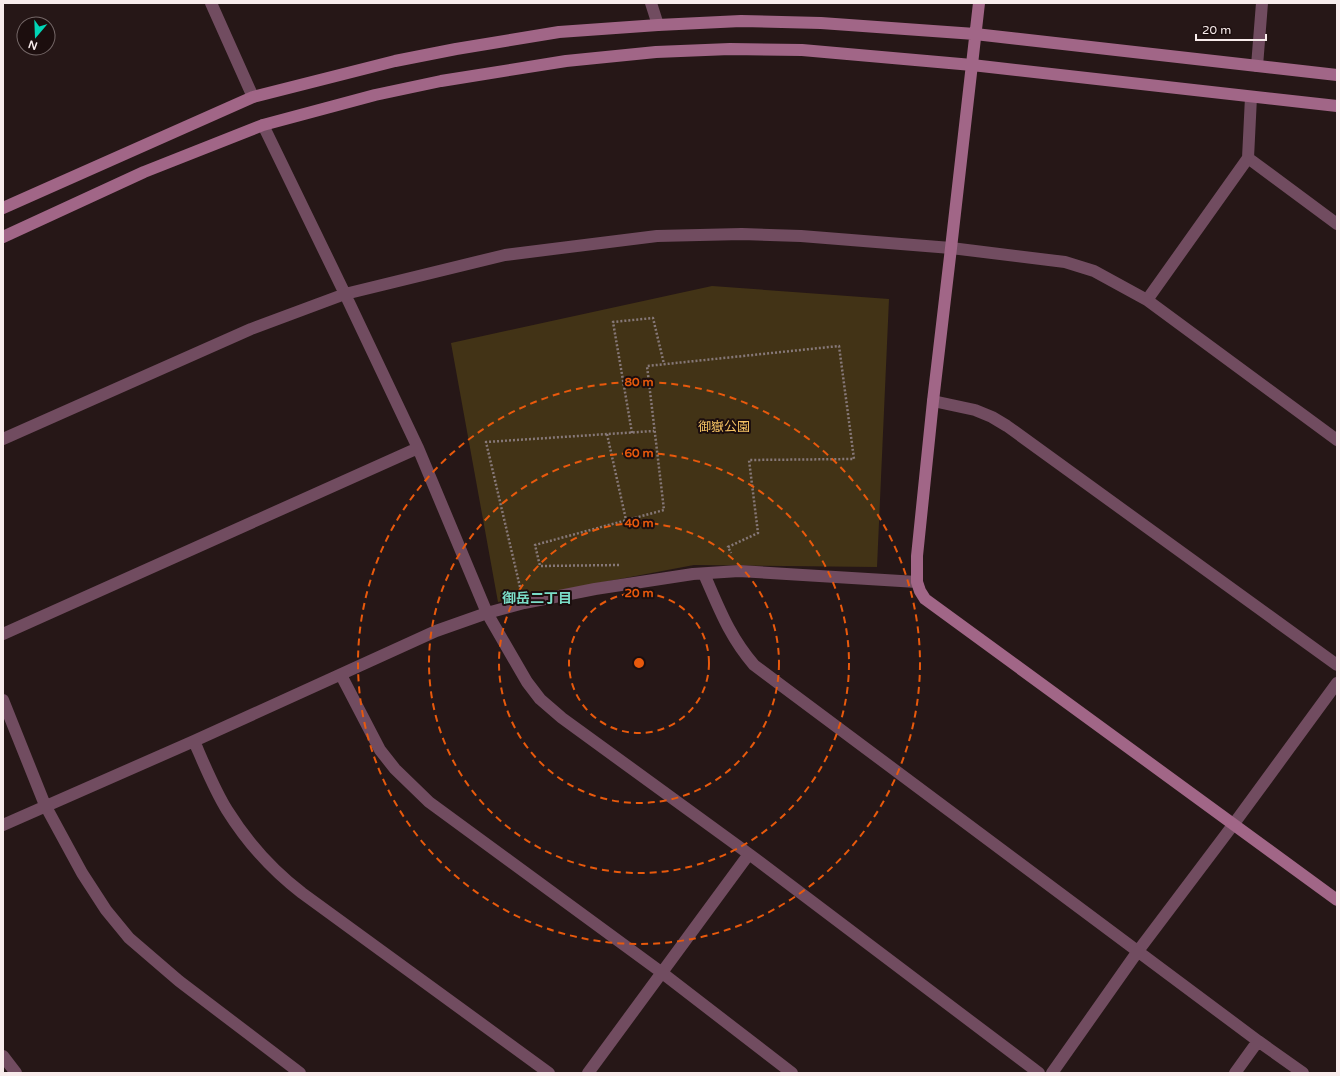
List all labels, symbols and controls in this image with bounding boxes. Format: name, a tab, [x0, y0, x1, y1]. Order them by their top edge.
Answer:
north arrow	[16, 16, 56, 56]
scale bar	[1196, 16, 1266, 42]
text: 20 m	[1202, 23, 1231, 37]
text: N	[27, 37, 39, 53]
text: 80 m	[624, 375, 654, 389]
park label: 御嶽公園	[698, 419, 750, 435]
text: 60 m	[624, 446, 654, 460]
text: 40 m	[624, 516, 654, 530]
text: 20 m	[624, 586, 654, 600]
district label: 御岳二丁目	[502, 590, 572, 607]
centre of rings	[632, 656, 646, 670]

